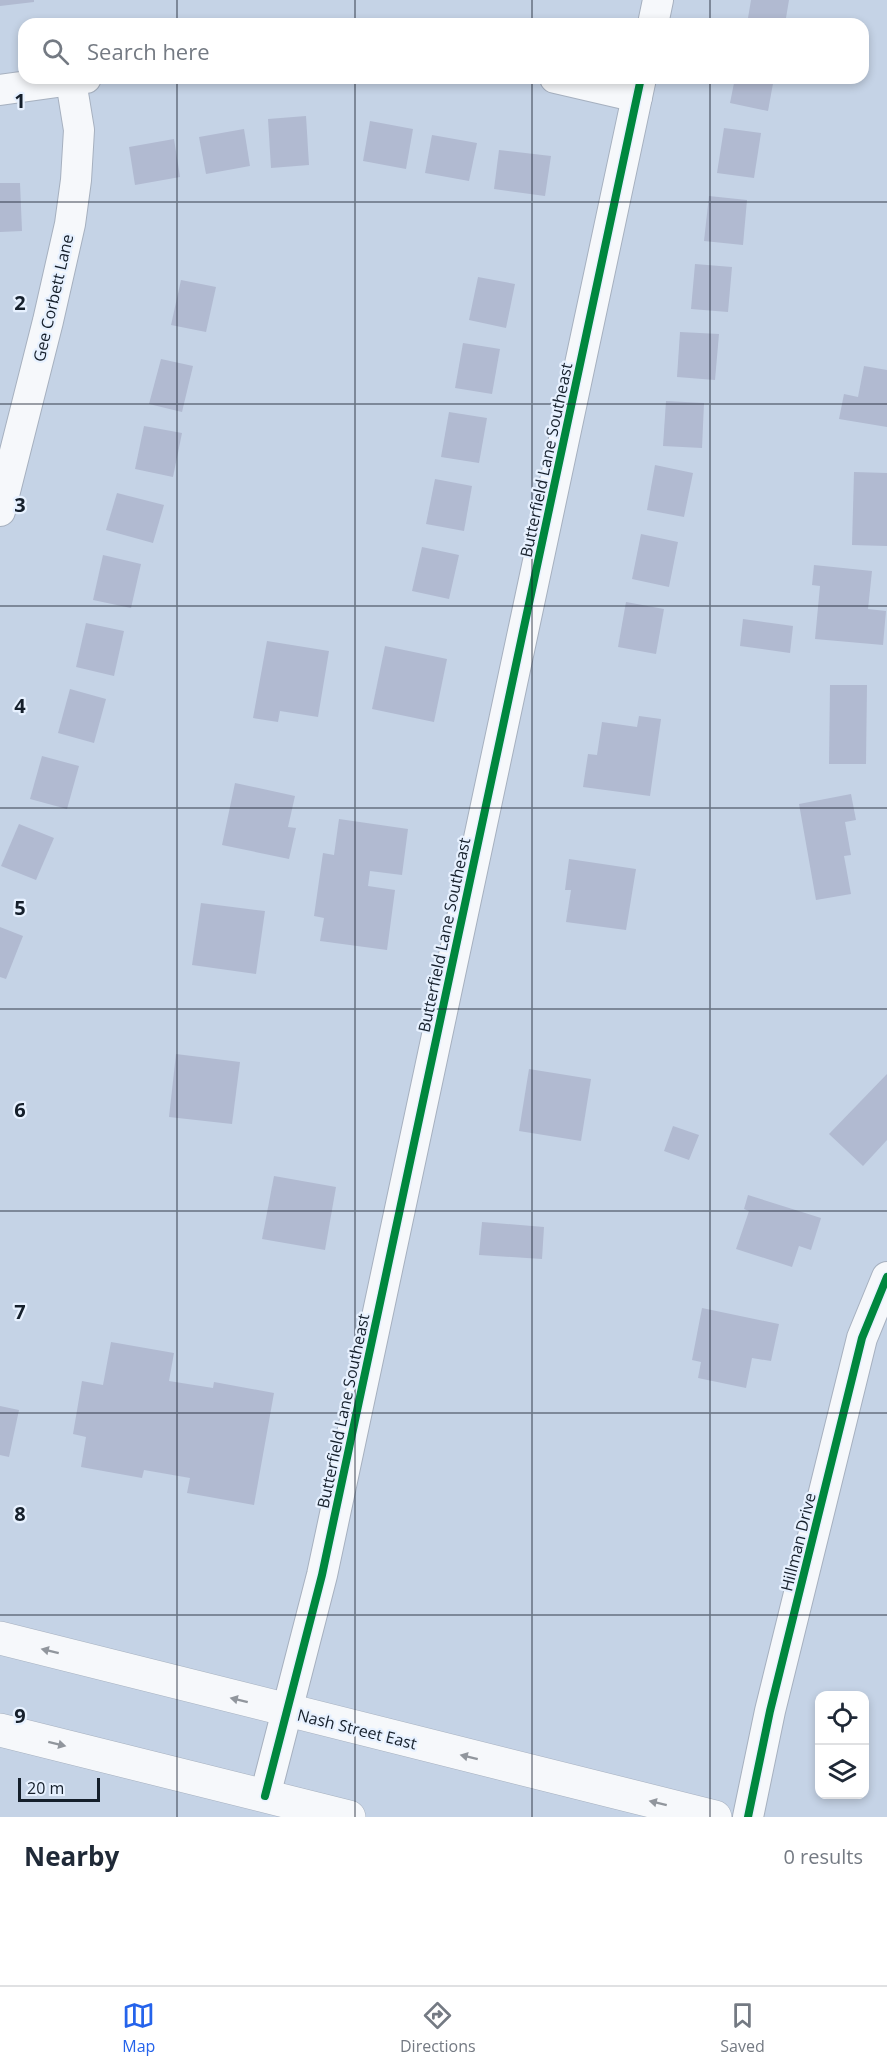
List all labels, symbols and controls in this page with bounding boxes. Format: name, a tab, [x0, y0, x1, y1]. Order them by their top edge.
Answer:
search box	[18, 18, 869, 84]
icon: search	[39, 35, 72, 68]
text: Search here	[87, 36, 210, 66]
text: 1	[14, 87, 26, 114]
street label: Gee Corbett Lane	[28, 232, 78, 364]
text: 2	[14, 289, 26, 316]
street label: Butterfield Lane Southeast	[515, 360, 577, 559]
text: 3	[14, 491, 26, 518]
text: 4	[14, 692, 26, 719]
street label: Butterfield Lane Southeast	[413, 835, 475, 1034]
text: 5	[14, 894, 26, 921]
text: 6	[14, 1096, 26, 1123]
text: 7	[14, 1298, 26, 1325]
street label: Butterfield Lane Southeast	[312, 1311, 374, 1510]
street label: Hillman Drive	[775, 1490, 821, 1594]
text: 8	[14, 1500, 26, 1527]
one-way arrow	[41, 1646, 59, 1656]
map controls	[815, 1691, 869, 1799]
button: locate	[815, 1691, 869, 1745]
one-way arrow	[230, 1694, 248, 1704]
text: 9	[14, 1702, 26, 1729]
street label: Nash Street East	[295, 1704, 419, 1755]
one-way arrow	[48, 1739, 66, 1749]
button: layers	[815, 1745, 869, 1799]
one-way arrow	[460, 1751, 478, 1761]
scale bar	[18, 1775, 100, 1802]
text: 20 m	[27, 1777, 64, 1799]
one-way arrow	[649, 1798, 668, 1808]
text: Nearby	[24, 1838, 119, 1874]
text: 0 results	[783, 1843, 863, 1870]
tab: Map	[122, 1999, 155, 2057]
tab: Directions	[400, 1999, 476, 2057]
tab: Saved	[720, 1999, 765, 2057]

